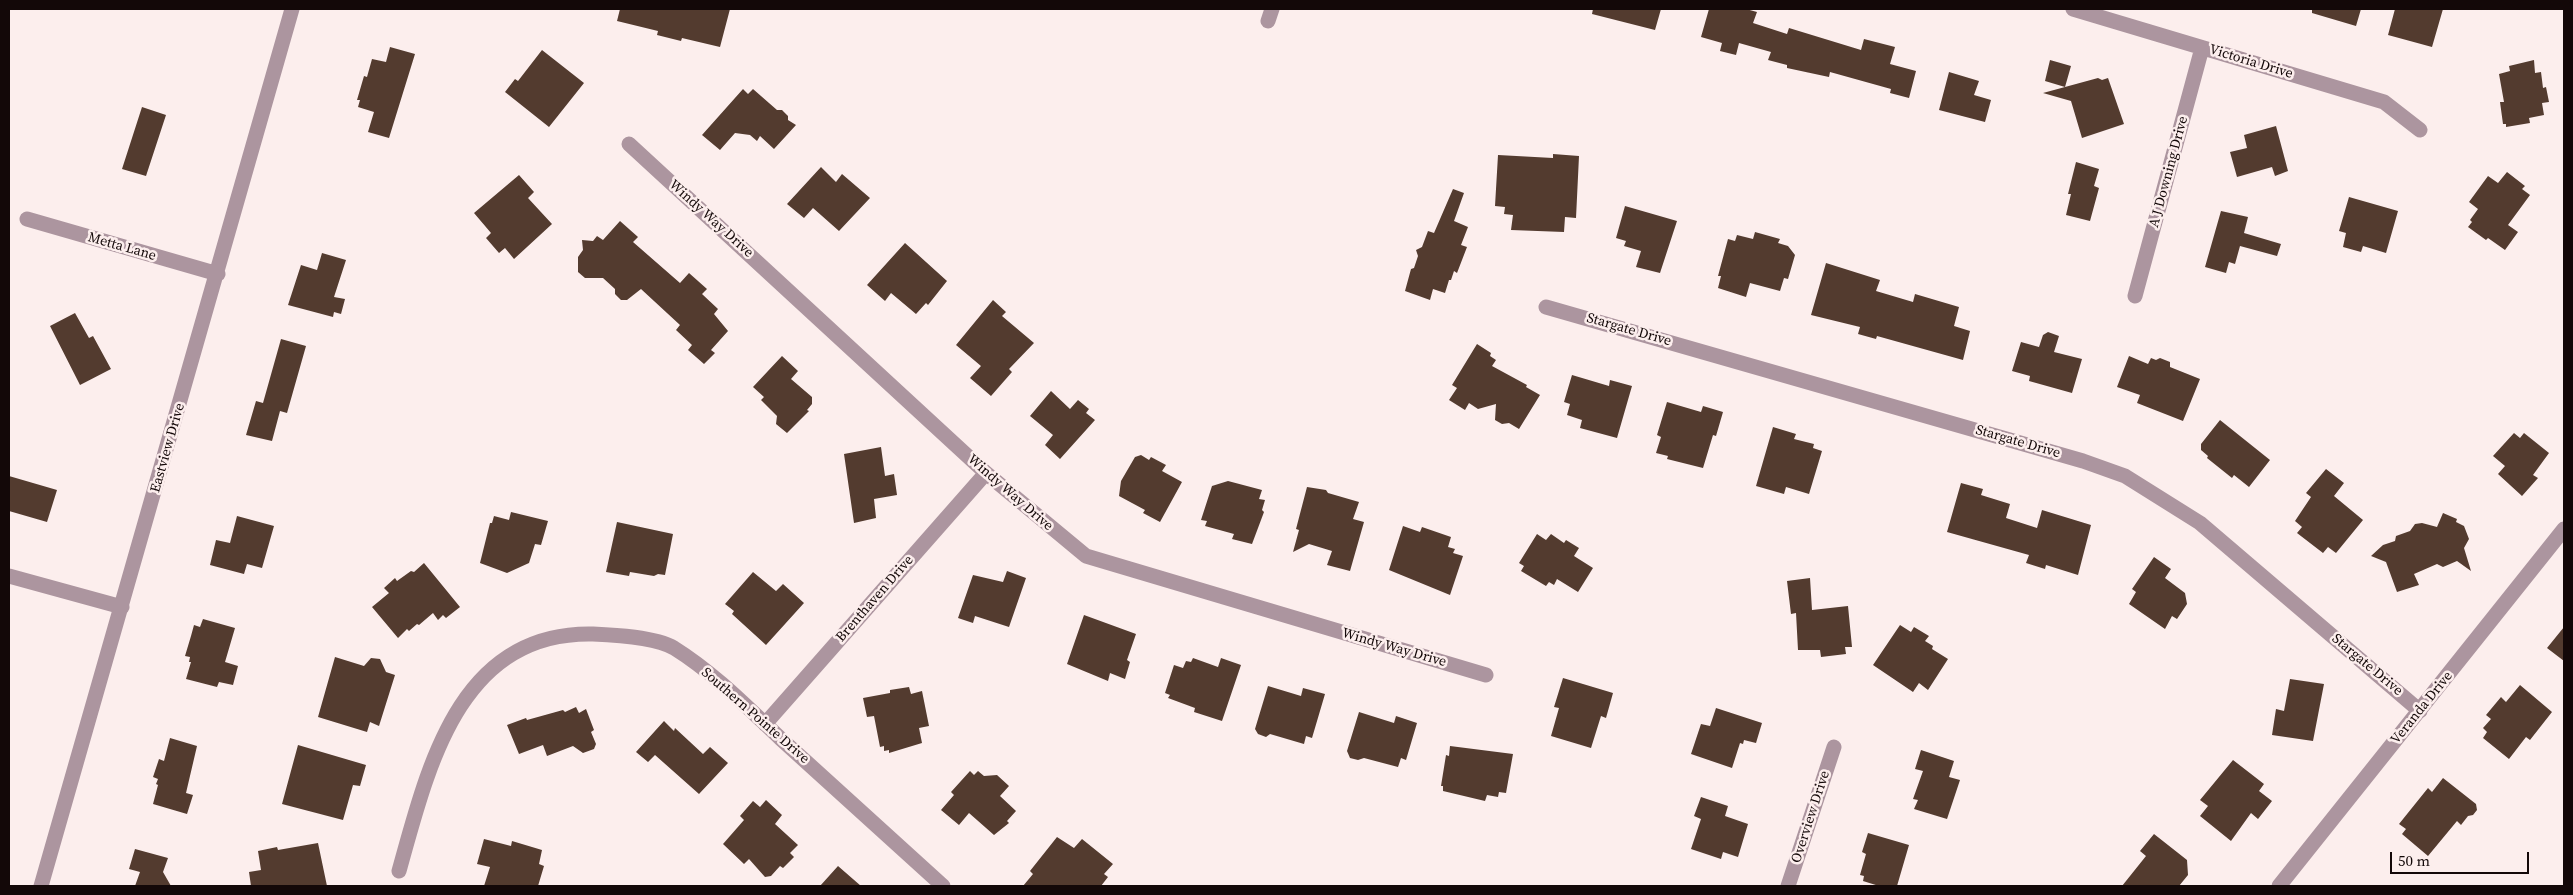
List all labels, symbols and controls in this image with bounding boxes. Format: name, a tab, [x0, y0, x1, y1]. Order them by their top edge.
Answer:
street label: Victoria Drive	[2207, 41, 2295, 83]
street label: A J Downing Drive	[2146, 114, 2192, 230]
street label: Windy Way Drive	[665, 177, 757, 261]
street label: Metta Lane	[86, 229, 158, 265]
street label: Stargate Drive	[1585, 310, 1673, 350]
street label: Eastview Drive	[147, 401, 189, 495]
street label: Stargate Drive	[1974, 422, 2062, 462]
street label: Windy Way Drive	[964, 451, 1056, 535]
street label: Brenthaven Drive	[833, 552, 917, 646]
street label: Windy Way Drive	[1340, 625, 1448, 671]
street label: Stargate Drive	[2328, 631, 2406, 699]
street label: Southern Pointe Drive	[698, 665, 812, 767]
street label: Veranda Drive	[2388, 668, 2456, 748]
street label: Overview Drive	[1788, 769, 1834, 865]
scale bar	[2393, 842, 2532, 874]
text: 50 m	[2398, 850, 2430, 871]

